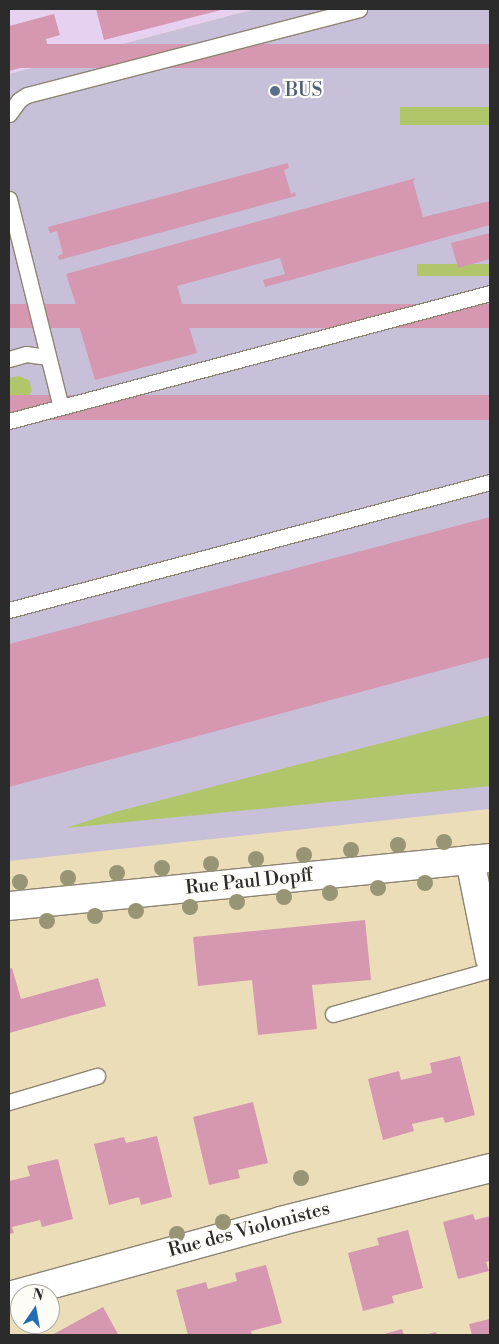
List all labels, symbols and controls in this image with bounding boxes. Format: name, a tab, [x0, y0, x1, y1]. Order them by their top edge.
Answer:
place label: BUS	[285, 80, 322, 102]
marker: BUS	[269, 85, 281, 97]
street label: Rue Paul Dopff	[184, 864, 314, 900]
street label: Rue des Violonistes	[166, 1197, 332, 1263]
north arrow	[10, 1284, 60, 1334]
text: N	[31, 1285, 45, 1305]

